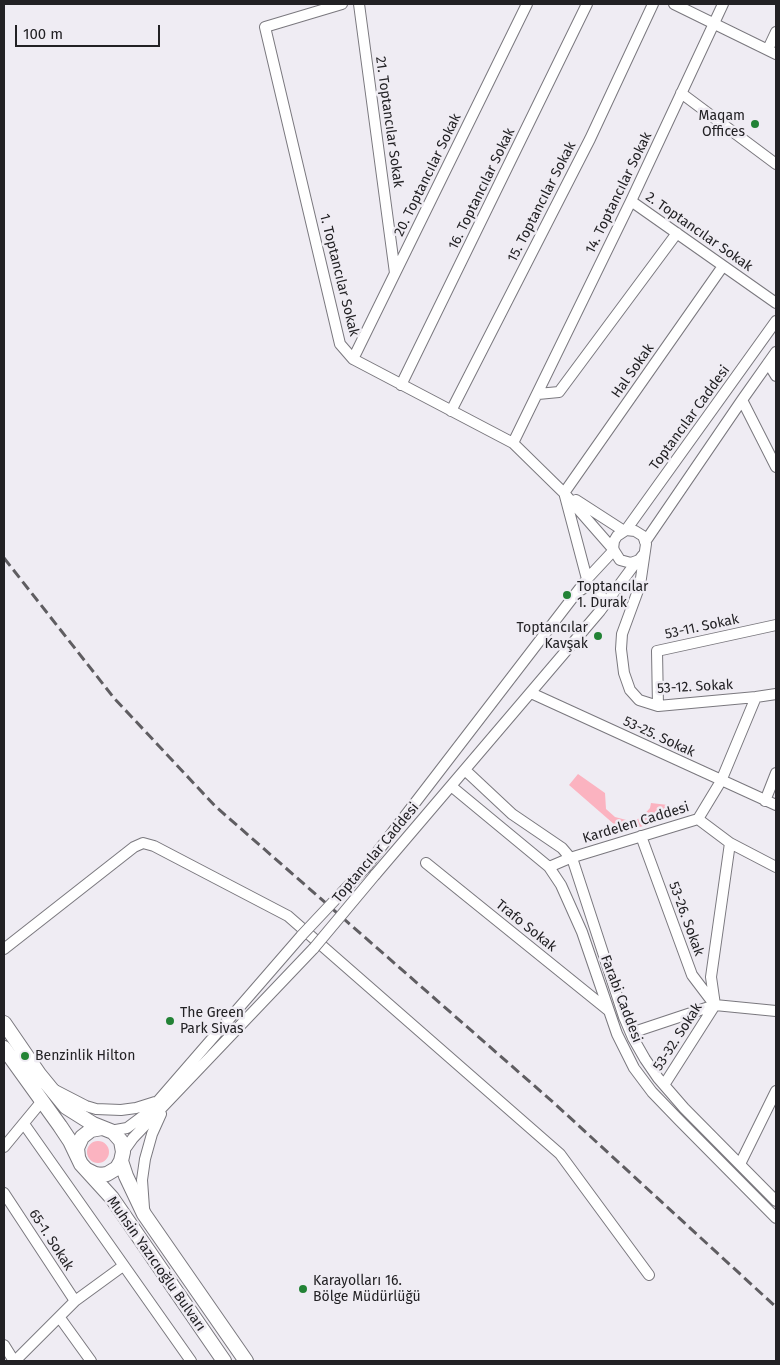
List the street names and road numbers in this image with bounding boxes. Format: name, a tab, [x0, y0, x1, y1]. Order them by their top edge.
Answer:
street label: 21. Toptancılar Sokak	[371, 55, 407, 189]
street label: 20. Toptancılar Sokak	[391, 111, 465, 239]
street label: 16. Toptancılar Sokak	[445, 125, 519, 253]
street label: 14. Toptancılar Sokak	[582, 129, 656, 257]
street label: 15. Toptancılar Sokak	[504, 139, 580, 265]
street label: 2. Toptancılar Sokak	[642, 189, 756, 275]
street label: 1. Toptancılar Sokak	[316, 212, 362, 338]
street label: Hal Sokak	[608, 341, 658, 401]
street label: Toptancılar Caddesi	[646, 362, 734, 474]
street label: 53-11. Sokak	[664, 611, 740, 643]
street label: 53-12. Sokak	[657, 677, 733, 697]
street label: 53-25. Sokak	[620, 713, 698, 761]
street label: Kardelen Caddesi	[581, 799, 691, 847]
street label: Toptancılar Caddesi	[329, 800, 423, 906]
street label: 53-26. Sokak	[665, 880, 707, 958]
street label: Trafo Sokak	[492, 896, 560, 956]
street label: Farabi Caddesi	[597, 953, 645, 1045]
street label: 53-32. Sokak	[650, 1000, 706, 1074]
street label: Muhsin Yazıcıoğlu Bulvarı	[103, 1194, 209, 1334]
street label: 65-1. Sokak	[25, 1206, 77, 1274]

